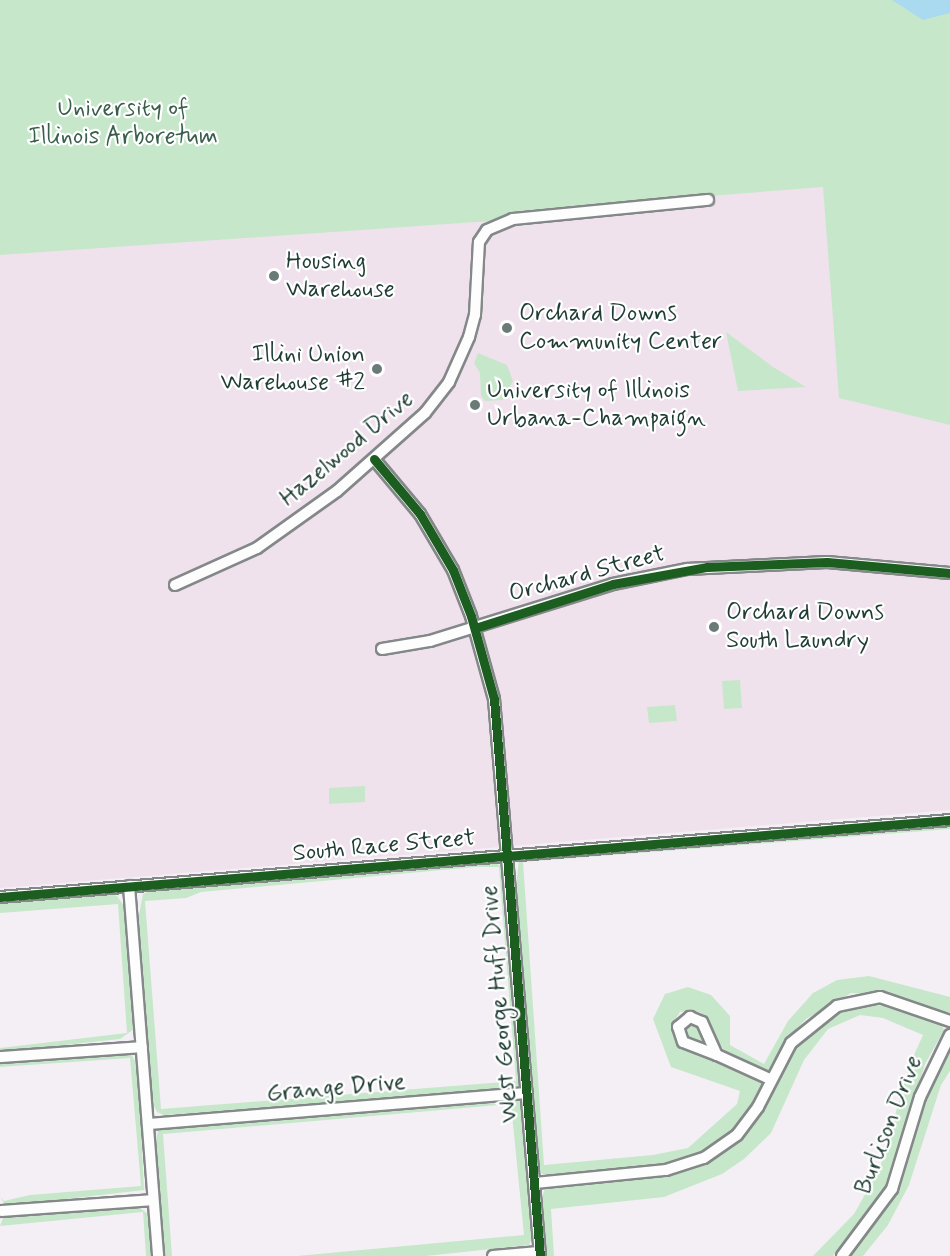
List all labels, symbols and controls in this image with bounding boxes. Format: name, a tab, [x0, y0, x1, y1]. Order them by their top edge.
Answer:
park label: University of Illinois Arboretum	[28, 95, 218, 151]
place label: Housing Warehouse	[286, 248, 395, 304]
marker: Housing Warehouse	[267, 269, 281, 283]
place label: Orchard Downs Community Center	[519, 300, 722, 356]
marker: Orchard Downs Community Center	[500, 321, 514, 335]
place label: Illini Union Warehouse #2	[220, 341, 365, 397]
marker: Illini Union Warehouse #2	[370, 362, 384, 376]
place label: University of Illinois Urbana-Champaign	[487, 377, 706, 433]
street label: Hazelwood Drive	[275, 385, 419, 513]
marker: University of Illinois Urbana-Champaign	[468, 398, 482, 412]
street label: Orchard Street	[506, 539, 668, 609]
place label: Orchard Downs South Laundry	[726, 599, 888, 655]
marker: Orchard Downs South Laundry	[707, 620, 721, 634]
street label: South Race Street	[292, 824, 476, 868]
street label: West George Huff Drive	[475, 884, 525, 1124]
street label: Burlison Drive	[850, 1052, 928, 1198]
street label: Grange Drive	[266, 1068, 406, 1108]

